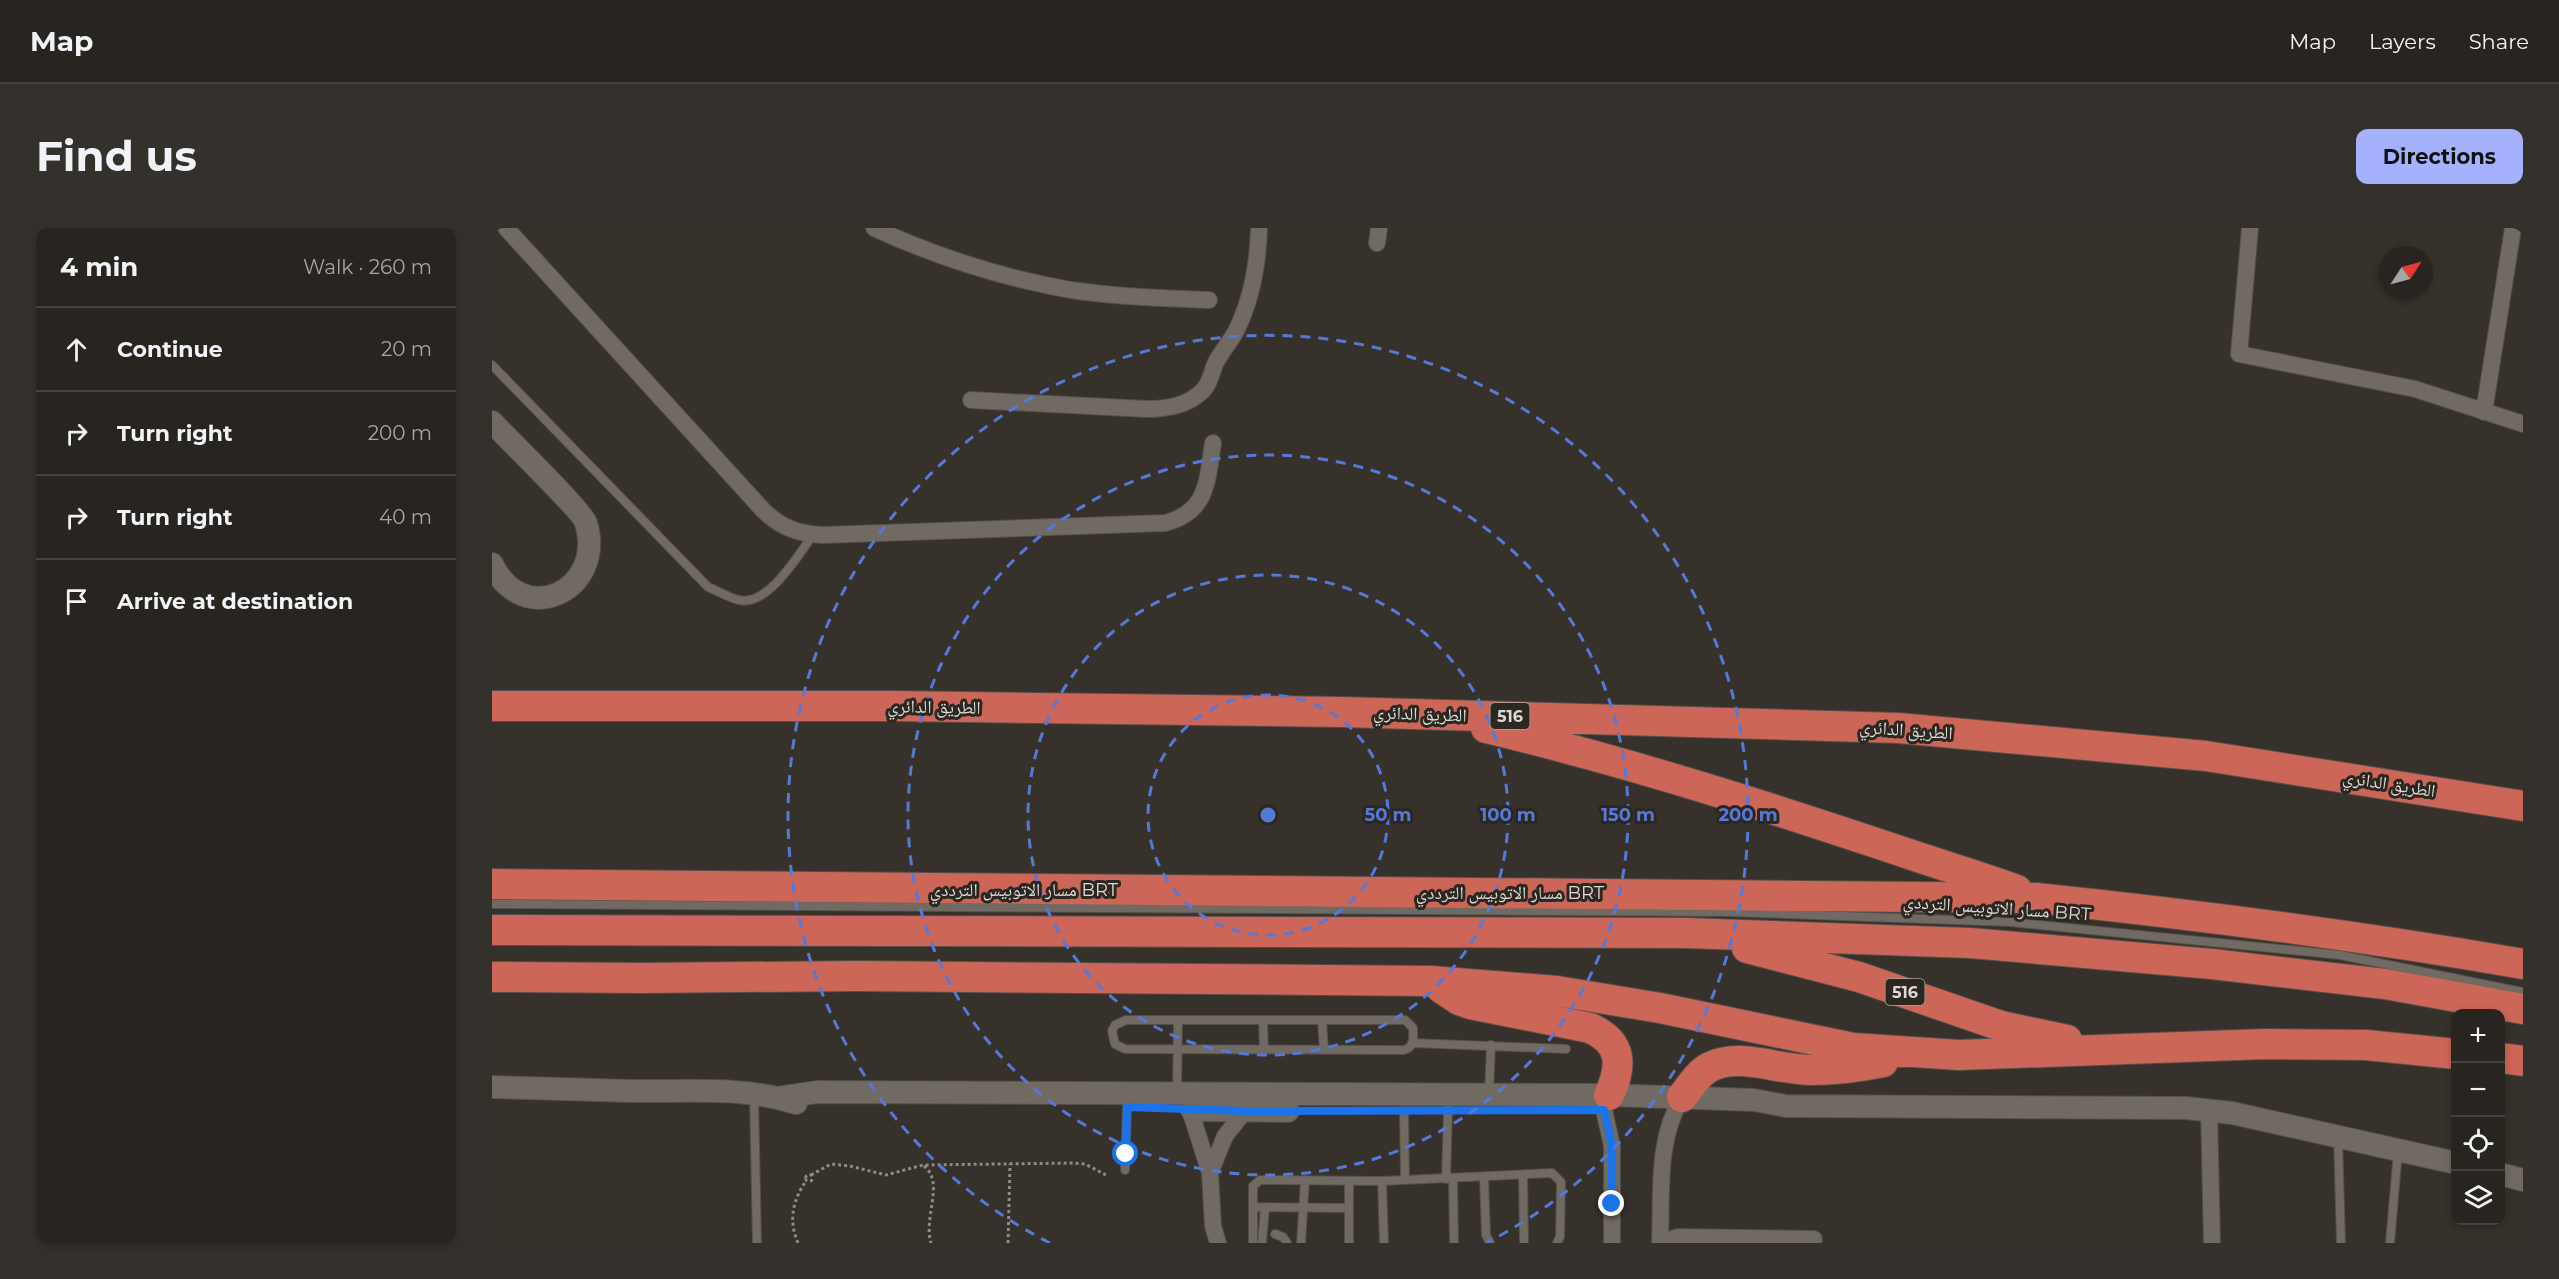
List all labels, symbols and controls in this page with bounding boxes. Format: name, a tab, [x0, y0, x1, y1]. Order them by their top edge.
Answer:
text: Map	[30, 24, 93, 58]
text: Map	[2289, 29, 2336, 54]
text: Layers	[2369, 29, 2436, 54]
text: Share	[2469, 29, 2529, 54]
button: Directions	[2356, 129, 2523, 184]
text: Find us	[36, 130, 197, 182]
north arrow	[2379, 246, 2433, 300]
text: 4 min	[60, 251, 138, 283]
text: Walk · 260 m	[303, 255, 432, 279]
icon: ahead	[60, 333, 93, 366]
text: Continue	[117, 336, 223, 363]
text: 20 m	[381, 337, 432, 361]
icon: right	[60, 417, 93, 450]
text: Turn right	[117, 420, 232, 447]
text: 200 m	[368, 421, 432, 445]
icon: right	[60, 501, 93, 534]
text: Turn right	[117, 504, 232, 531]
text: 40 m	[379, 505, 432, 529]
icon: arrive	[60, 585, 93, 618]
text: Arrive at destination	[117, 588, 353, 615]
street label: الطريق الدائري	[887, 695, 981, 722]
street label: الطريق الدائري	[1373, 701, 1467, 730]
road number: 516	[1490, 703, 1530, 729]
street label: الطريق الدائري	[1858, 716, 1953, 748]
street label: الطريق الدائري	[2341, 766, 2437, 806]
text: 50 m	[1365, 804, 1411, 826]
text: 100 m	[1480, 804, 1536, 826]
text: 150 m	[1601, 804, 1655, 826]
text: 200 m	[1718, 804, 1778, 826]
centre of rings	[1258, 805, 1278, 825]
street label: مسار الاتوبيس الترددي BRT	[930, 879, 1119, 905]
street label: مسار الاتوبيس الترددي BRT	[1416, 882, 1605, 908]
street label: مسار الاتوبيس الترددي BRT	[1902, 890, 2092, 929]
road number: 516	[1886, 979, 1924, 1005]
map controls	[2451, 1009, 2505, 1225]
button: +	[2451, 1009, 2505, 1063]
button: −	[2451, 1063, 2505, 1117]
button: locate	[2451, 1117, 2505, 1171]
route start	[1112, 1140, 1138, 1166]
button: layers	[2451, 1171, 2505, 1225]
route end	[1598, 1190, 1624, 1216]

